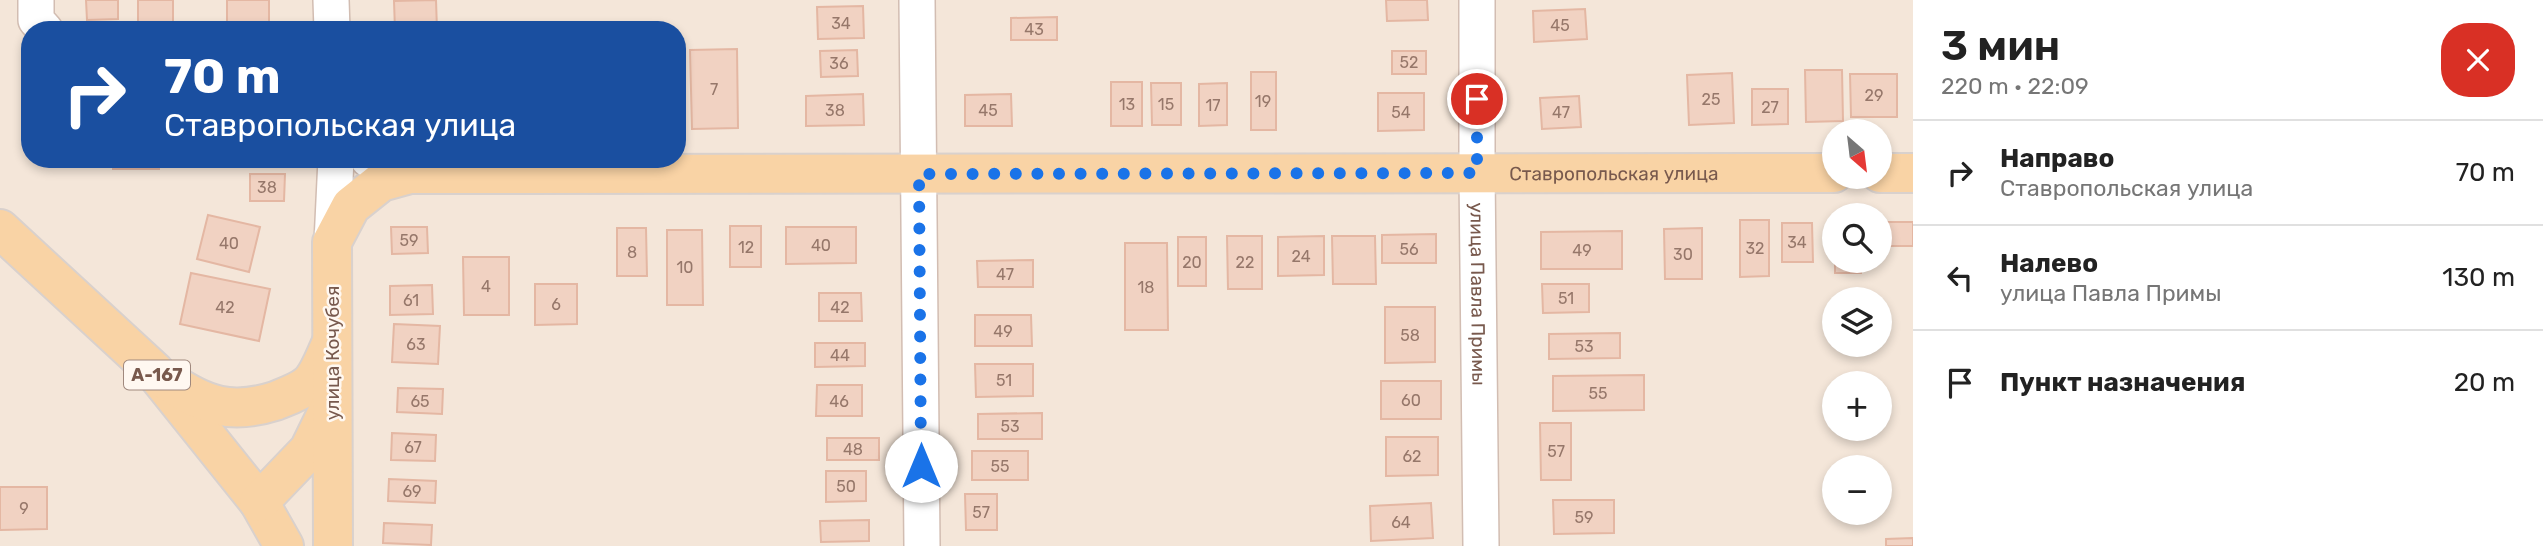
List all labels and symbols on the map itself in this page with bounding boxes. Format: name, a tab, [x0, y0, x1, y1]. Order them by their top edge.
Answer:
house number: 34	[831, 14, 851, 33]
house number: 45	[1550, 16, 1570, 35]
house number: 43	[1024, 20, 1044, 39]
house number: 52	[1400, 53, 1418, 72]
house number: 36	[829, 54, 849, 73]
pin	[1447, 69, 1507, 129]
house number: 7	[710, 80, 718, 99]
house number: 29	[1865, 86, 1883, 105]
house number: 25	[1702, 90, 1720, 109]
house number: 19	[1255, 92, 1271, 111]
house number: 13	[1119, 95, 1135, 114]
house number: 15	[1158, 95, 1174, 114]
house number: 17	[1205, 96, 1221, 115]
house number: 27	[1761, 98, 1779, 117]
house number: 38	[825, 101, 845, 120]
house number: 45	[978, 101, 998, 120]
house number: 54	[1391, 103, 1411, 122]
house number: 47	[1552, 103, 1570, 122]
north arrow	[1822, 119, 1892, 189]
street label: Ставропольская улица	[1509, 162, 1718, 185]
house number: 38	[257, 178, 277, 197]
street label: улица Павла Примы	[1465, 202, 1490, 386]
house number: 59	[400, 231, 419, 250]
house number: 34	[1787, 233, 1807, 252]
house number: 40	[219, 234, 239, 253]
house number: 40	[811, 236, 831, 255]
house number: 12	[738, 238, 754, 257]
house number: 32	[1745, 239, 1765, 258]
house number: 56	[1399, 240, 1419, 259]
house number: 49	[1572, 241, 1592, 260]
house number: 8	[627, 243, 637, 262]
house number: 30	[1673, 245, 1693, 264]
house number: 24	[1291, 247, 1311, 266]
house number: 20	[1182, 253, 1202, 272]
house number: 22	[1236, 253, 1254, 272]
house number: 10	[676, 258, 694, 277]
house number: 47	[996, 265, 1014, 284]
house number: 4	[481, 277, 491, 296]
house number: 18	[1137, 278, 1155, 297]
street label: улица Кочубея	[321, 286, 344, 420]
house number: 51	[1558, 289, 1574, 308]
house number: 61	[403, 291, 419, 310]
house number: 6	[551, 295, 561, 314]
house number: 42	[215, 298, 235, 317]
house number: 42	[830, 298, 850, 317]
house number: 49	[993, 322, 1013, 341]
house number: 58	[1400, 326, 1420, 345]
house number: 63	[406, 335, 426, 354]
house number: 53	[1574, 337, 1594, 356]
house number: 44	[830, 346, 850, 365]
road number: А-167	[124, 360, 190, 390]
house number: 51	[996, 371, 1012, 390]
house number: 55	[1588, 384, 1608, 403]
house number: 60	[1401, 391, 1421, 410]
house number: 65	[410, 392, 430, 411]
house number: 46	[829, 392, 849, 411]
house number: 53	[1000, 417, 1020, 436]
position arrow	[884, 429, 958, 503]
house number: 67	[404, 438, 422, 457]
house number: 48	[843, 440, 863, 459]
house number: 57	[1547, 442, 1565, 461]
house number: 62	[1402, 447, 1422, 466]
house number: 55	[990, 457, 1010, 476]
house number: 50	[836, 477, 856, 496]
house number: 69	[402, 482, 422, 501]
house number: 9	[19, 499, 29, 518]
house number: 57	[972, 503, 990, 522]
house number: 59	[1575, 508, 1594, 527]
house number: 64	[1391, 513, 1411, 532]

